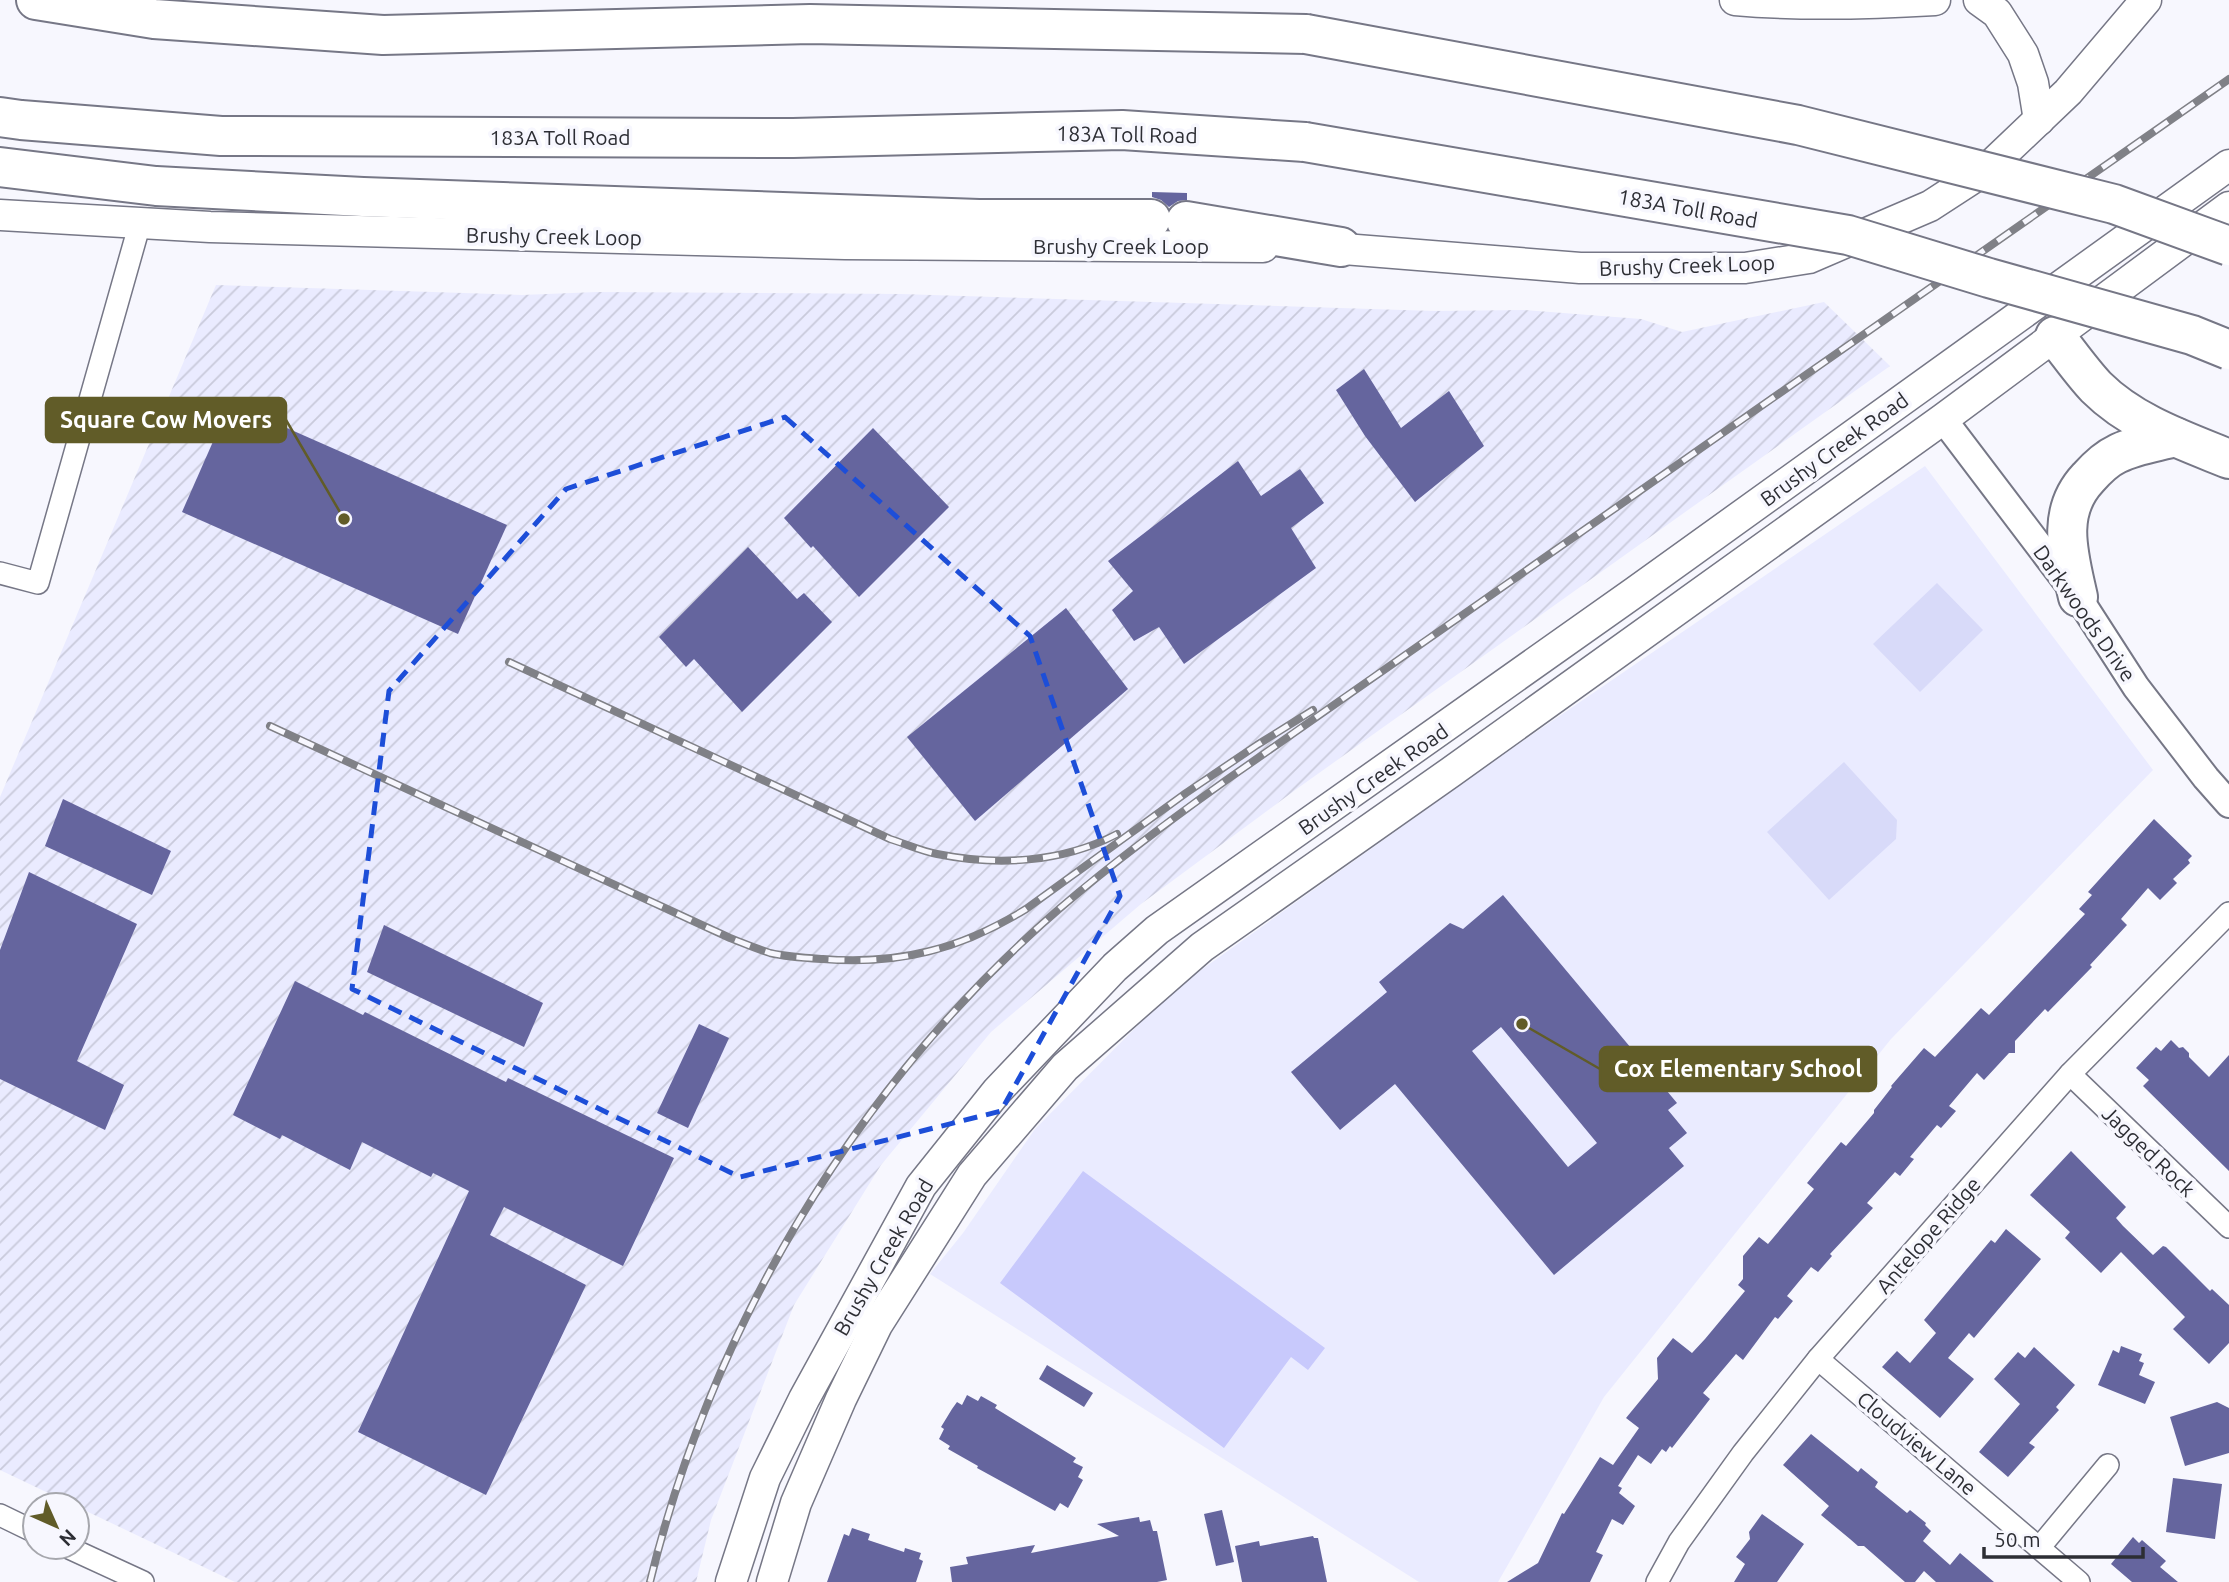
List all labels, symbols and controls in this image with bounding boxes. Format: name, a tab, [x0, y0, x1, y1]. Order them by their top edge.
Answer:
street label: 183A Toll Road	[1056, 121, 1198, 147]
street label: 183A Toll Road	[489, 125, 631, 149]
street label: 183A Toll Road	[1616, 184, 1760, 232]
street label: Brushy Creek Loop	[466, 222, 642, 250]
street label: Brushy Creek Loop	[1033, 234, 1209, 258]
street label: Brushy Creek Loop	[1599, 250, 1775, 280]
street label: Brushy Creek Road	[1755, 387, 1913, 511]
callout: Square Cow Movers	[46, 398, 286, 442]
text: Square Cow Movers	[60, 407, 272, 432]
street label: Darkwoods Drive	[2029, 540, 2141, 686]
street label: Brushy Creek Road	[1294, 718, 1452, 840]
callout: Cox Elementary School	[1600, 1047, 1876, 1091]
text: Cox Elementary School	[1614, 1056, 1862, 1081]
street label: Jagged Rock	[2098, 1101, 2201, 1201]
street label: Antelope Ridge	[1871, 1172, 1985, 1298]
street label: Brushy Creek Road	[828, 1174, 938, 1340]
street label: Cloudview Lane	[1853, 1386, 1981, 1500]
north arrow	[21, 1491, 91, 1561]
scale bar	[1984, 1516, 2143, 1560]
text: N	[55, 1525, 81, 1551]
text: 50 m	[1994, 1527, 2041, 1551]

